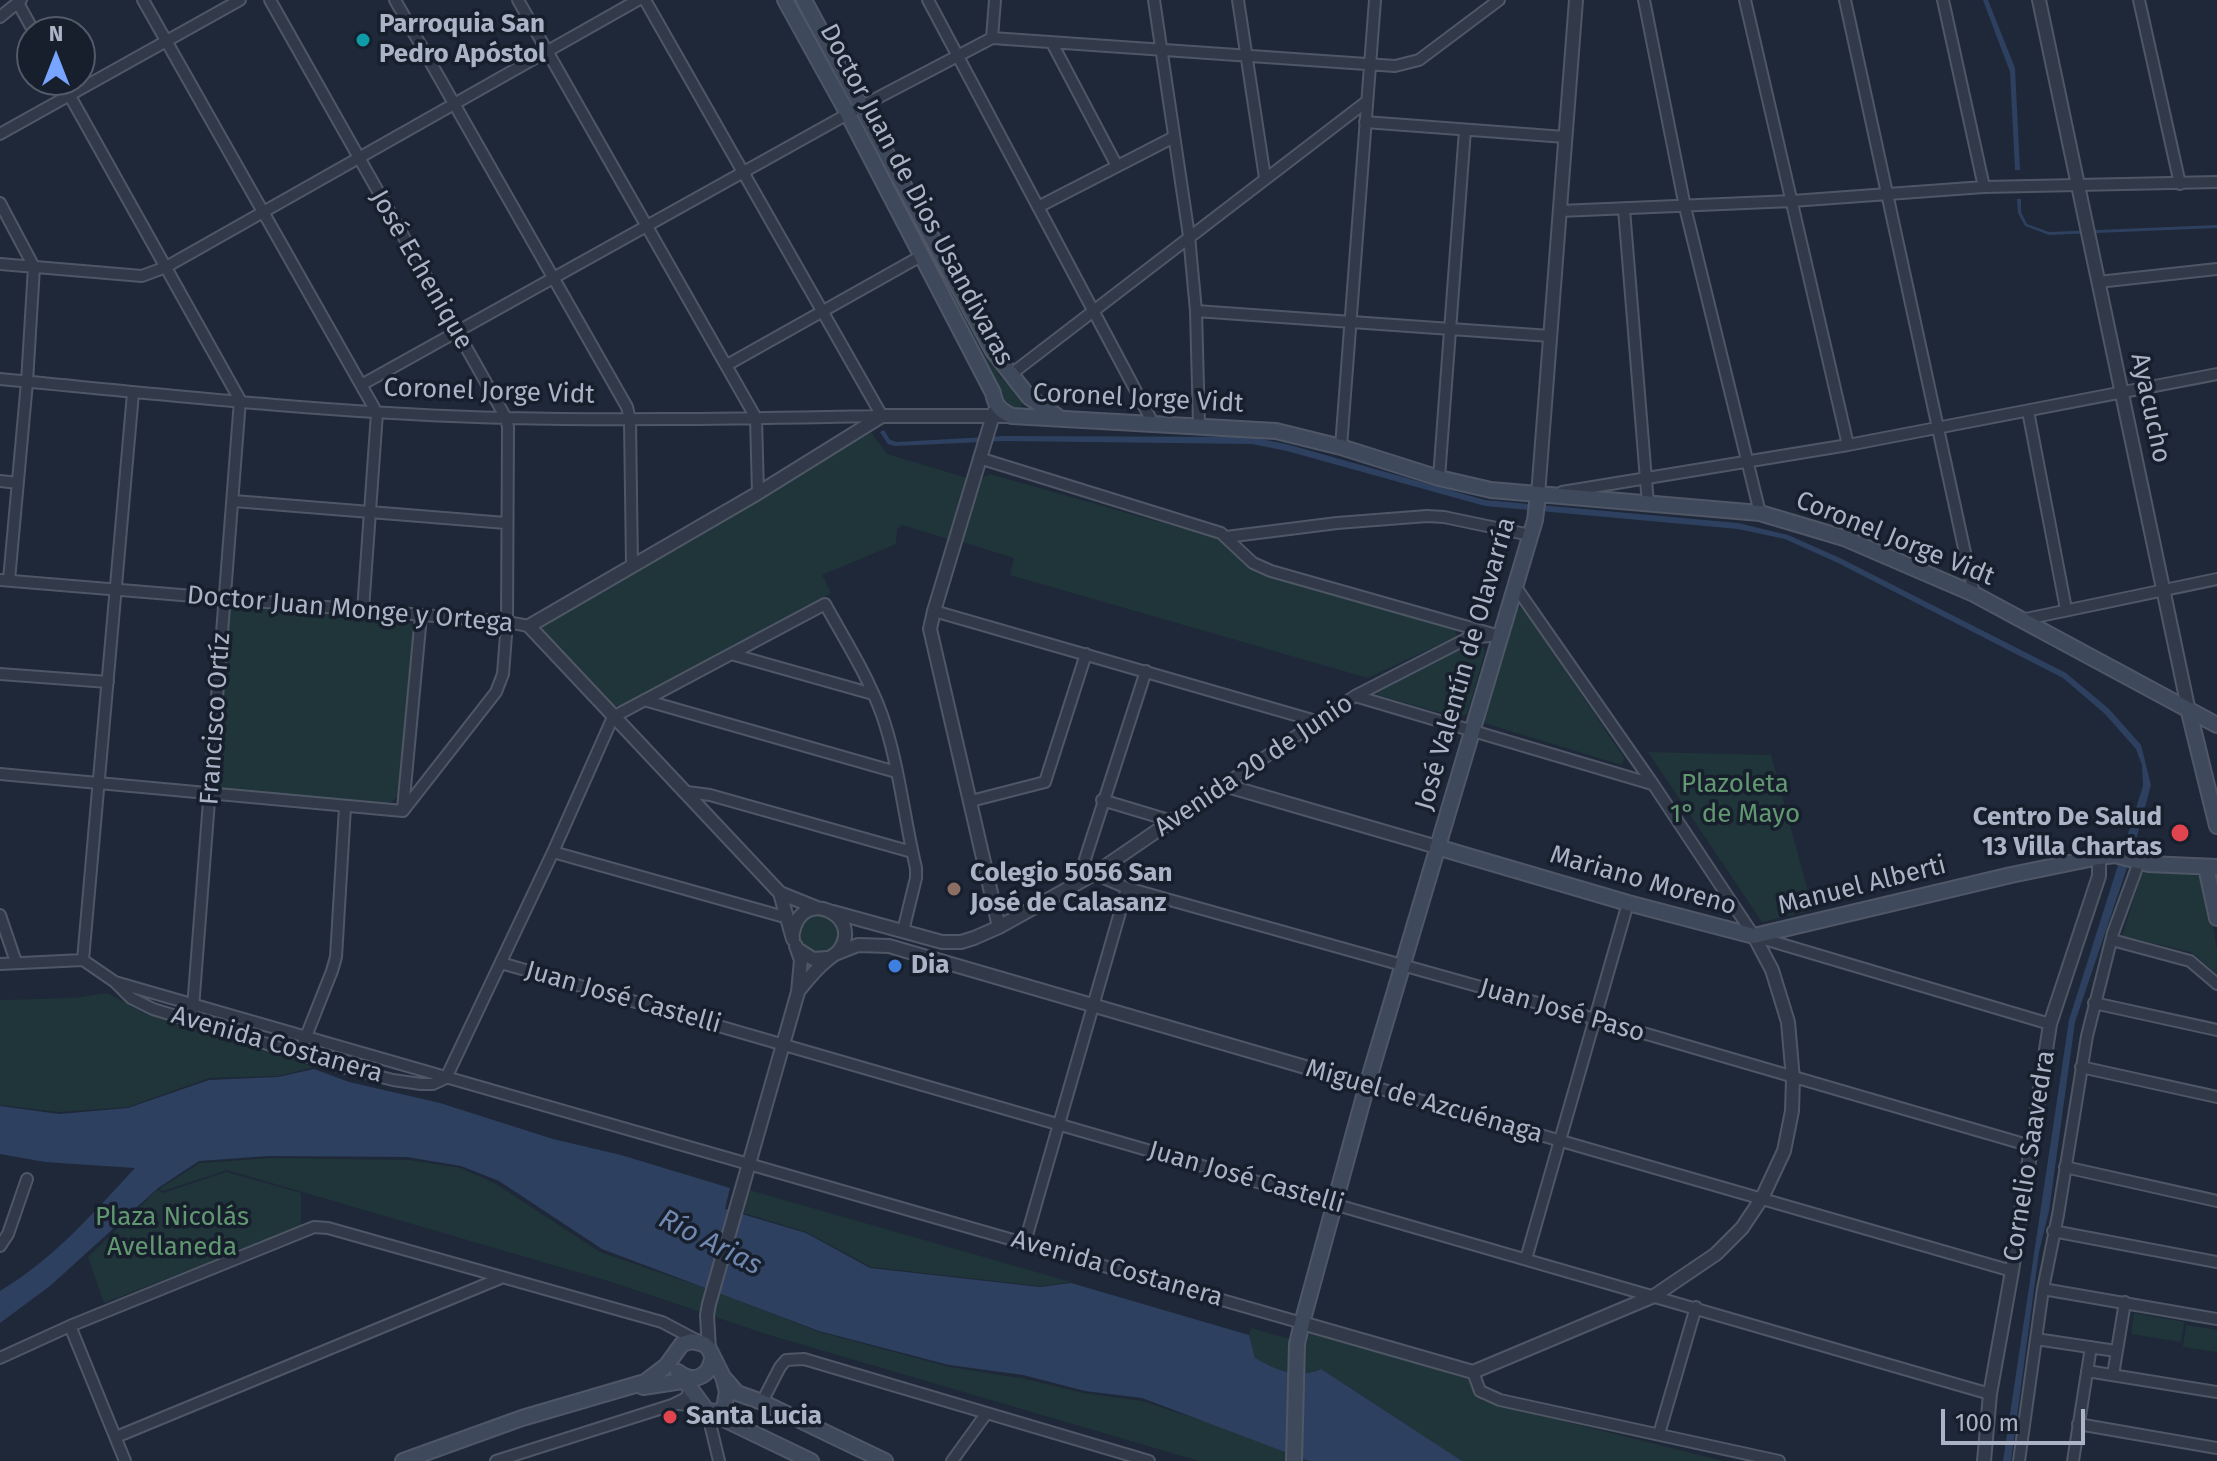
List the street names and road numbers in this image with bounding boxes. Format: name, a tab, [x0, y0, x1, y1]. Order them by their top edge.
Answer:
street label: Doctor Juan de Dios Usandivaras	[812, 19, 1020, 371]
street label: José Echenique	[363, 185, 479, 355]
street label: Ayacucho	[2123, 350, 2177, 466]
street label: Coronel Jorge Vidt	[383, 373, 595, 411]
street label: Coronel Jorge Vidt	[1032, 378, 1244, 420]
street label: Coronel Jorge Vidt	[1791, 485, 1999, 593]
street label: José Valentín de Olavarría	[1409, 514, 1523, 814]
street label: Doctor Juan Monge y Ortega	[185, 580, 515, 640]
street label: Francisco Ortíz	[194, 632, 238, 806]
street label: Avenida 20 de Junio	[1149, 688, 1359, 844]
street label: Mariano Moreno	[1546, 839, 1740, 923]
street label: Manuel Alberti	[1775, 850, 1949, 922]
street label: Juan José Castelli	[522, 955, 724, 1041]
street label: Juan José Paso	[1476, 973, 1648, 1049]
street label: Avenida Costanera	[168, 1000, 386, 1090]
street label: Cornelio Saavedra	[1998, 1048, 2062, 1264]
street label: Miguel de Azcuénaga	[1302, 1053, 1546, 1151]
street label: Juan José Castelli	[1145, 1135, 1347, 1221]
street label: Avenida Costanera	[1008, 1224, 1226, 1314]

